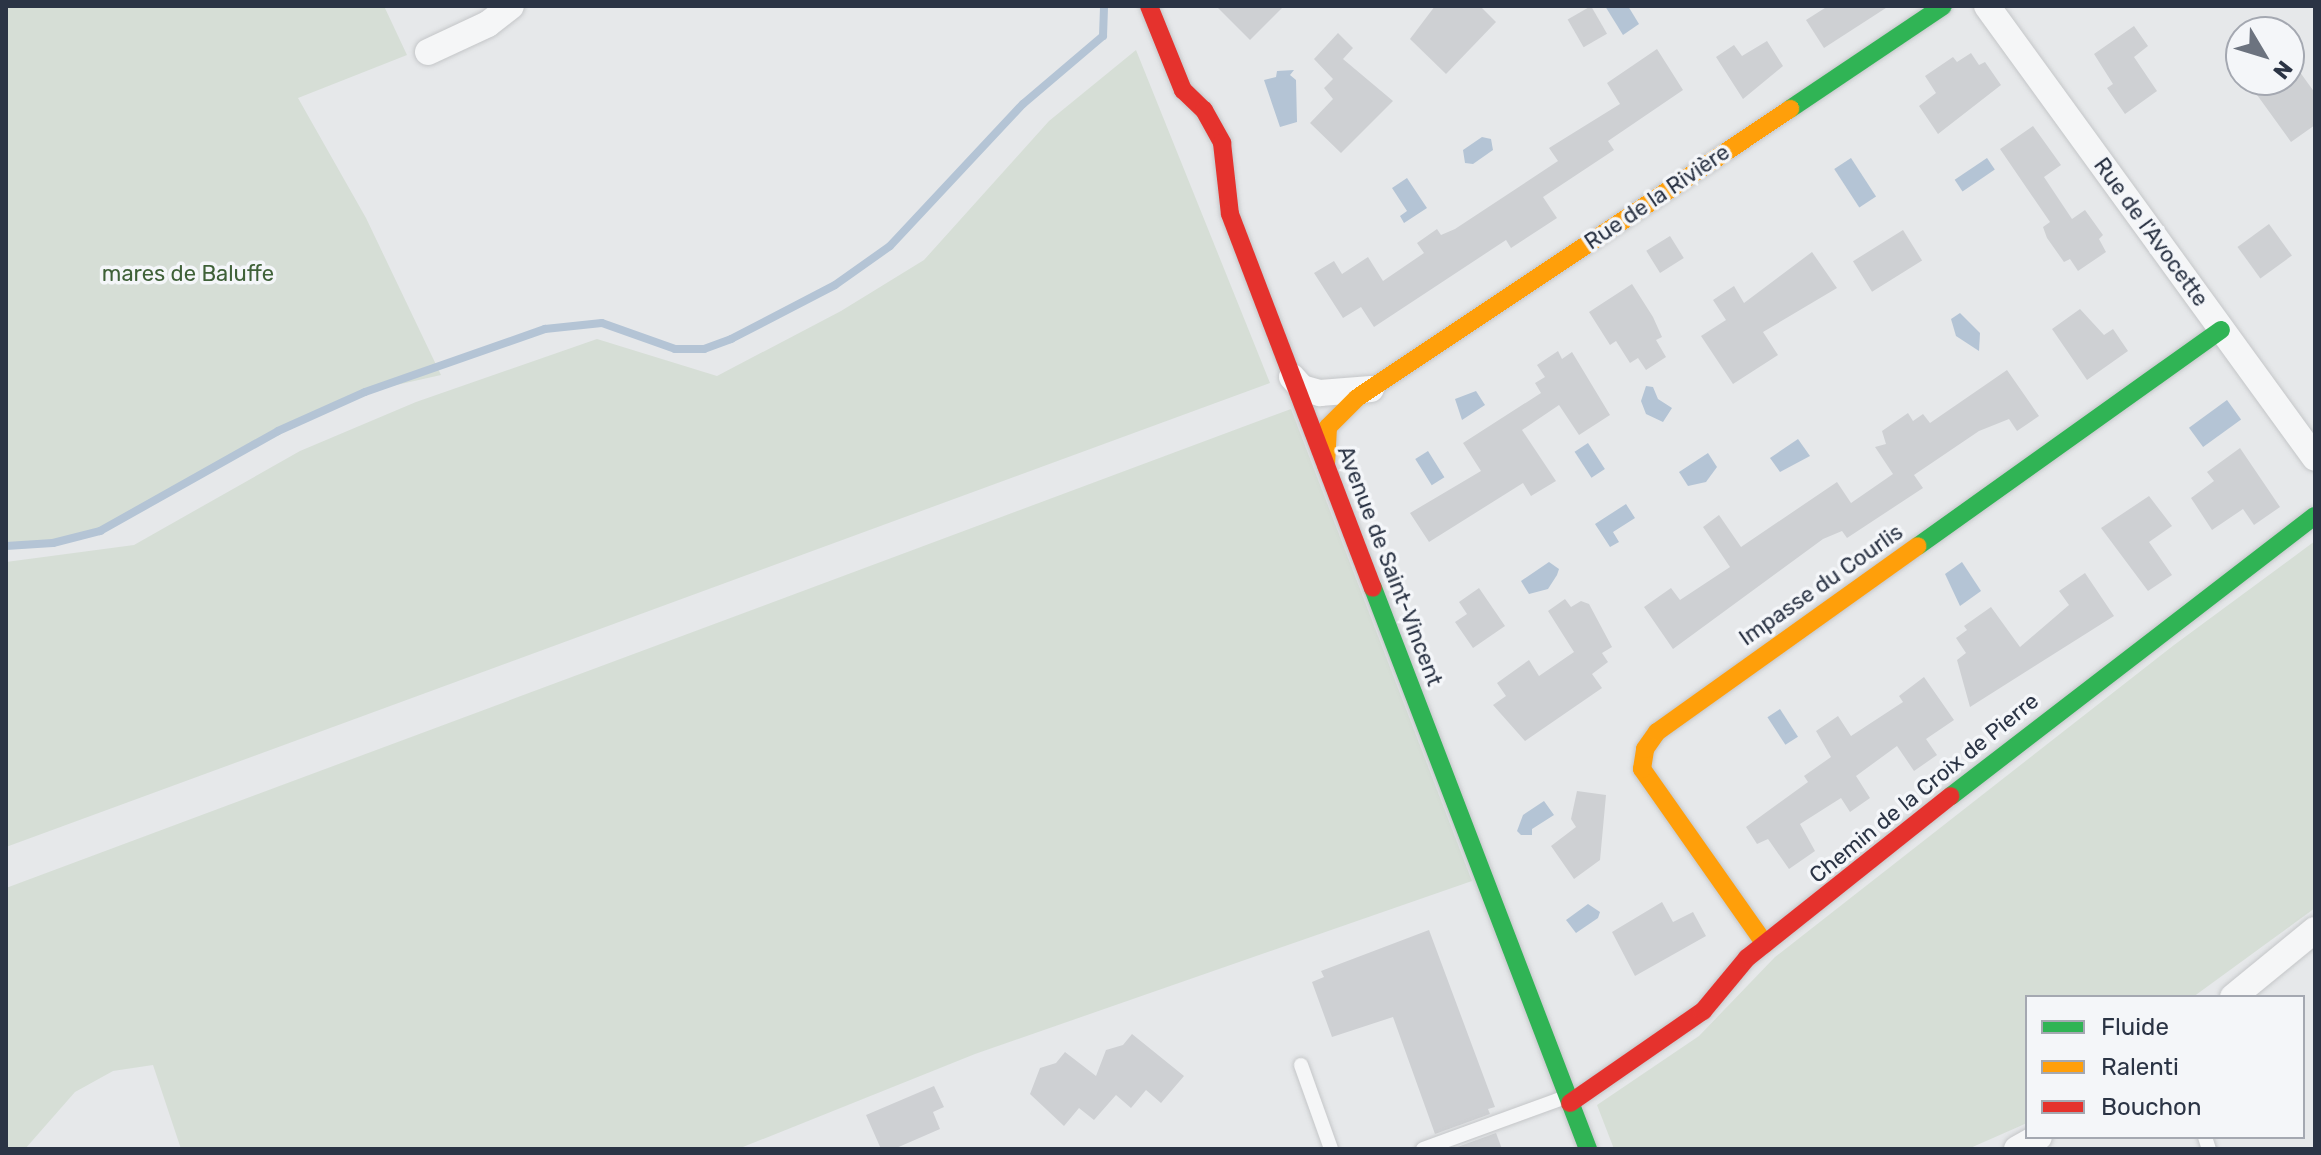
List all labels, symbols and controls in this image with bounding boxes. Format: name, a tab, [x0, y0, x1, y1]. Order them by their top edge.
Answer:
north arrow	[2225, 16, 2305, 96]
text: N	[2267, 55, 2298, 84]
street label: Rue de la Rivière	[1580, 139, 1734, 255]
street label: Rue de l'Avocette	[2088, 153, 2214, 311]
park label: mares de Baluffe	[102, 261, 274, 287]
street label: Avenue de Saint-Vincent	[1332, 442, 1448, 690]
street label: Impasse du Courlis	[1734, 519, 1908, 651]
street label: Chemin de la Croix de Pierre	[1804, 687, 2044, 889]
legend	[2025, 995, 2305, 1139]
text: Fluide	[2101, 1013, 2169, 1041]
text: Ralenti	[2101, 1053, 2179, 1081]
text: Bouchon	[2101, 1093, 2201, 1121]

